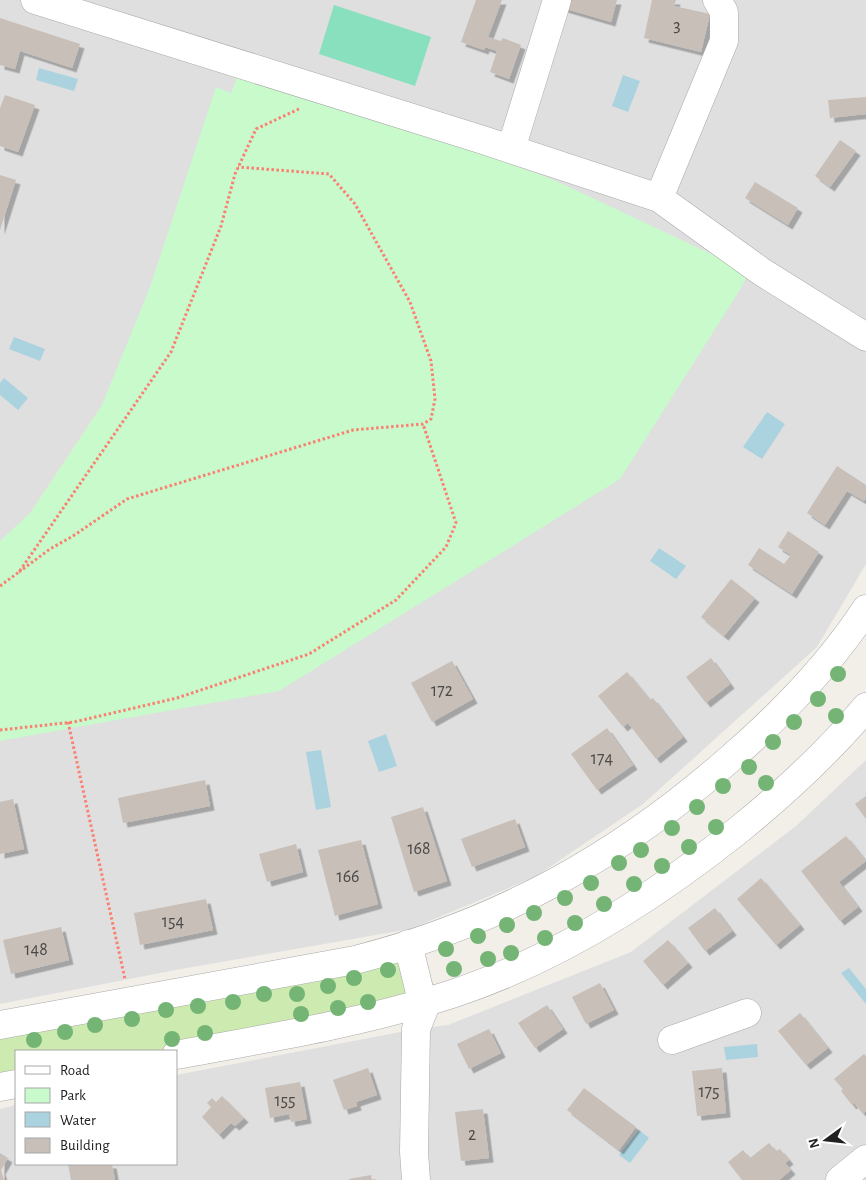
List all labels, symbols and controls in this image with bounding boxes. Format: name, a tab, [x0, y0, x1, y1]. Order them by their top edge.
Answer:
house number: 3	[673, 17, 681, 35]
house number: 172	[431, 682, 453, 700]
house number: 174	[591, 750, 614, 768]
house number: 168	[407, 840, 431, 858]
house number: 166	[336, 868, 360, 886]
house number: 154	[162, 913, 185, 931]
house number: 148	[24, 941, 48, 959]
legend	[15, 1050, 178, 1165]
text: Road	[60, 1063, 90, 1078]
house number: 175	[698, 1083, 720, 1101]
text: Park	[60, 1088, 86, 1103]
house number: 155	[274, 1092, 296, 1110]
text: Water	[60, 1113, 96, 1128]
north arrow	[801, 1115, 851, 1165]
house number: 2	[468, 1126, 476, 1144]
text: N	[806, 1137, 822, 1150]
text: Building	[60, 1138, 110, 1153]

